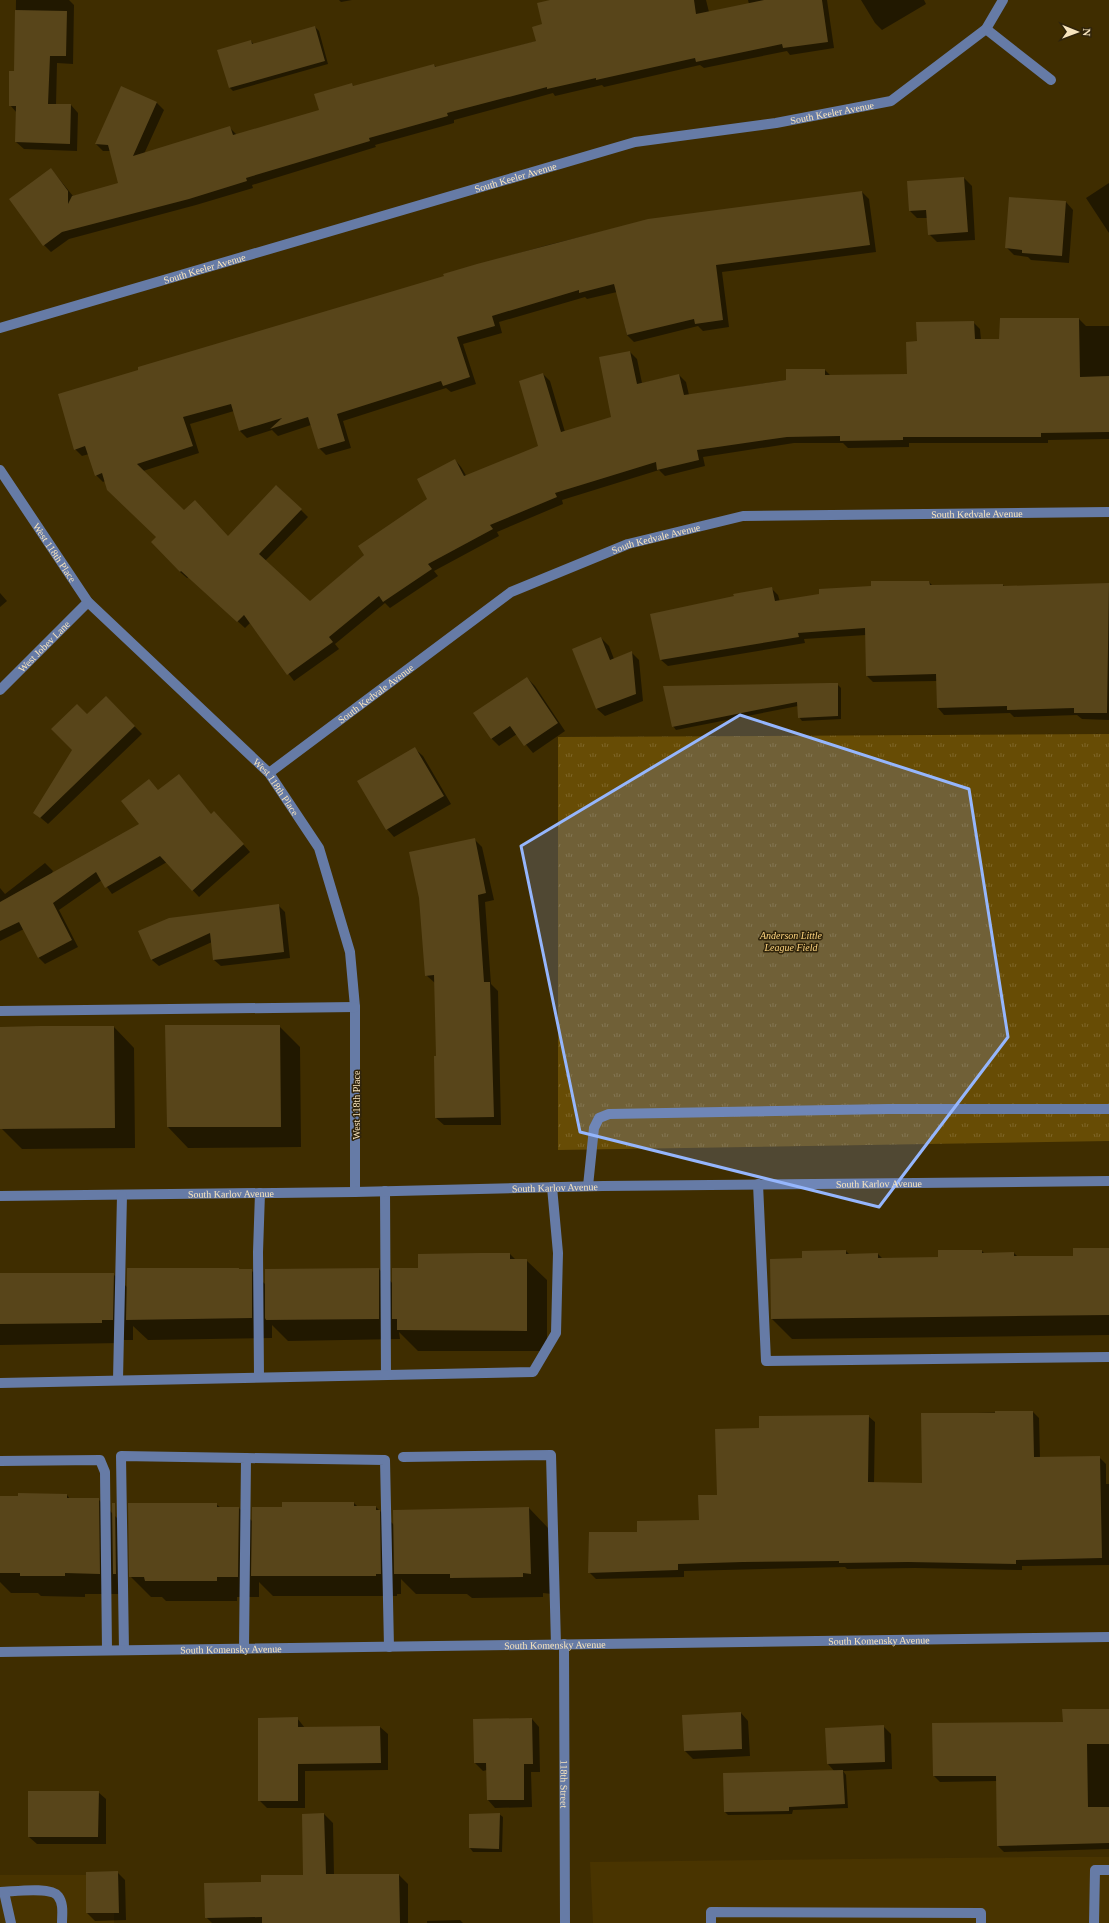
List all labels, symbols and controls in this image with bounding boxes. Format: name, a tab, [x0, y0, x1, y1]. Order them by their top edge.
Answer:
north arrow	[1057, 12, 1097, 52]
text: N	[1081, 28, 1093, 36]
street label: South Keeler Avenue	[789, 99, 875, 126]
street label: South Keeler Avenue	[473, 160, 558, 194]
street label: South Keeler Avenue	[162, 251, 247, 285]
street label: South Kedvale Avenue	[931, 507, 1023, 519]
street label: West 118th Place	[31, 521, 79, 585]
street label: South Kedvale Avenue	[610, 521, 702, 556]
street label: West Jobev Lane	[16, 618, 72, 674]
street label: South Kedvale Avenue	[336, 661, 416, 725]
street label: West 118th Place	[251, 756, 302, 818]
park label: Anderson Little League Field	[759, 930, 823, 953]
street label: West 118th Place	[351, 1070, 362, 1139]
street label: South Karlov Avenue	[836, 1177, 922, 1189]
street label: South Karlov Avenue	[512, 1181, 599, 1194]
street label: South Karlov Avenue	[188, 1187, 275, 1199]
street label: South Komensky Avenue	[828, 1634, 930, 1646]
street label: South Komensky Avenue	[504, 1638, 606, 1651]
street label: South Komensky Avenue	[180, 1643, 282, 1655]
street label: 118th Street	[559, 1760, 570, 1808]

